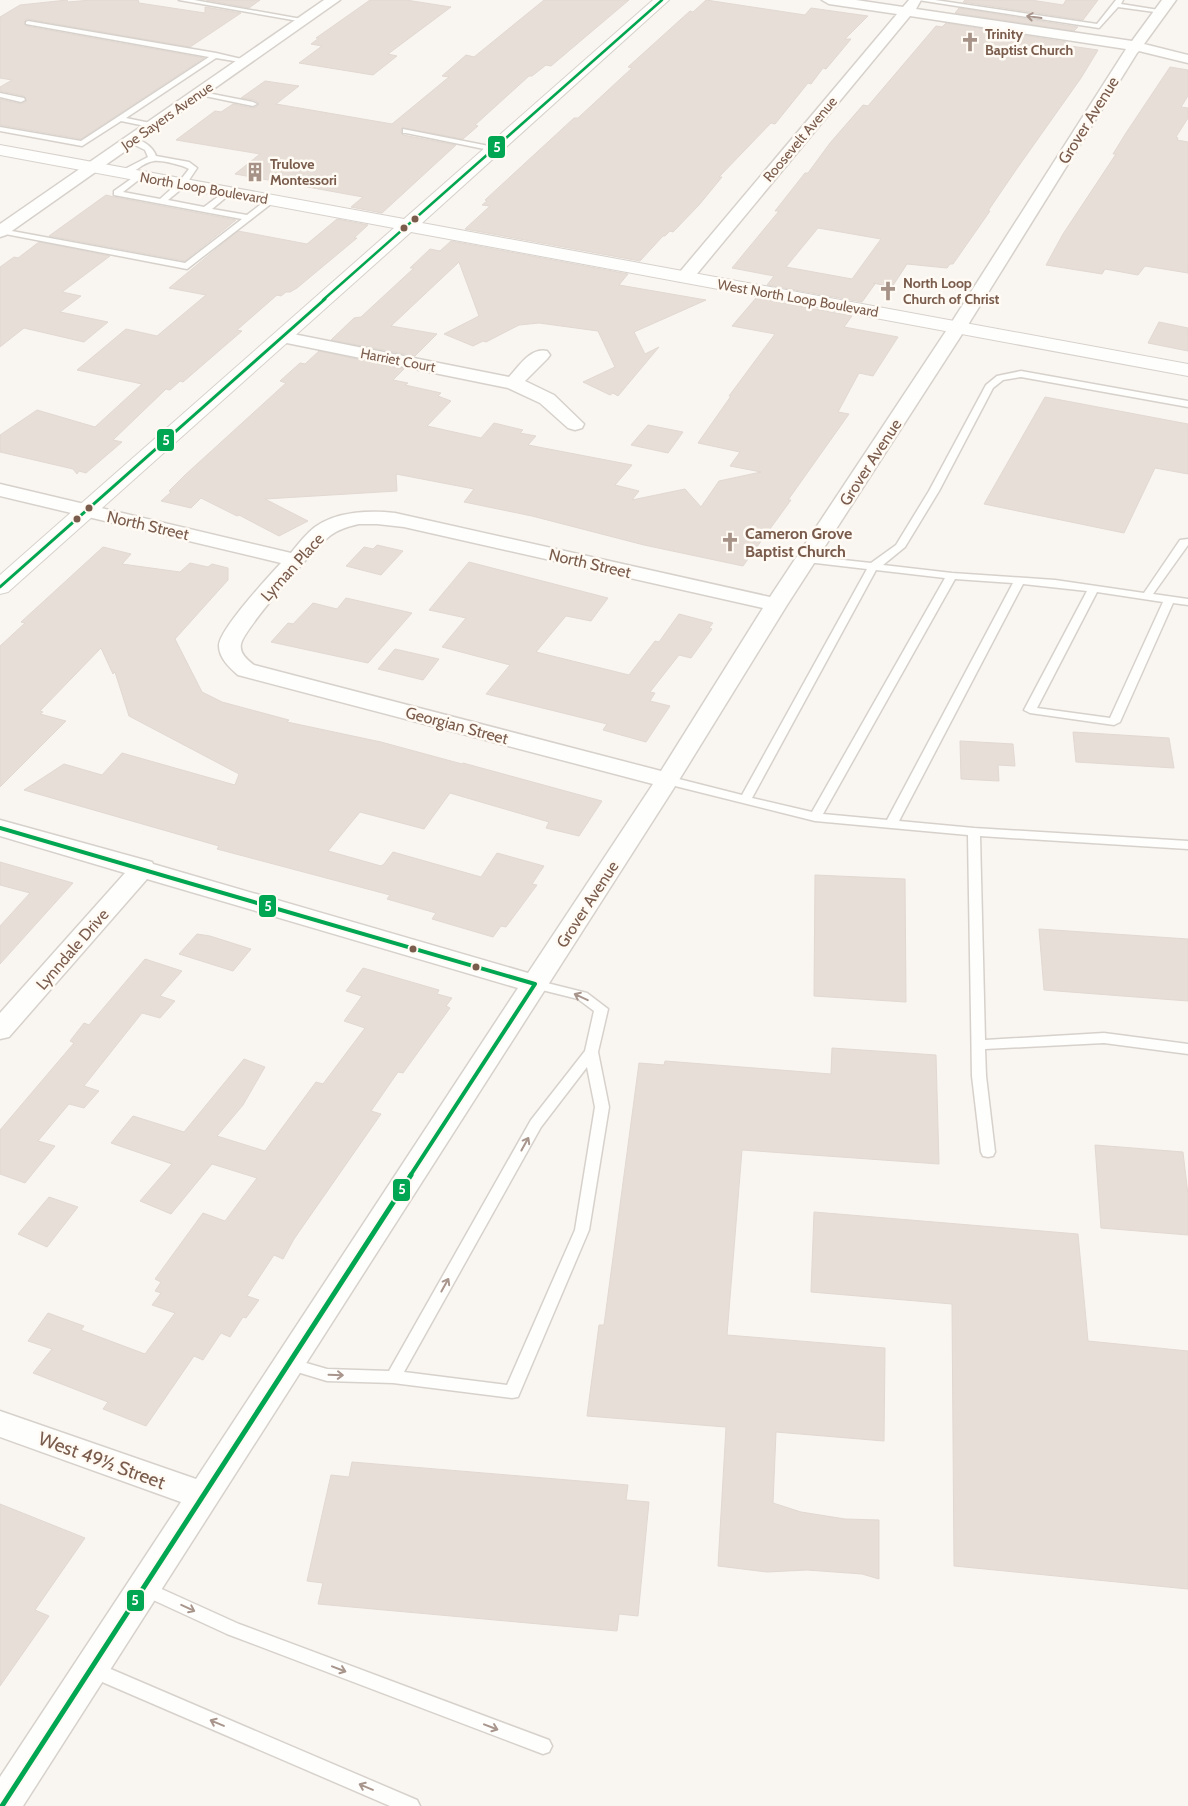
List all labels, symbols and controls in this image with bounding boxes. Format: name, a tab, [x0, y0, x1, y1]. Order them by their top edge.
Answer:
one-way arrow	[1026, 11, 1042, 21]
place label: Trinity Baptist Church	[985, 25, 1073, 59]
church icon: Trinity Baptist Church	[959, 31, 981, 53]
street label: Grover Avenue	[1054, 73, 1123, 167]
street label: Joe Sayers Avenue	[117, 78, 216, 155]
street label: Roosevelt Avenue	[759, 93, 841, 185]
line badge: 5	[487, 135, 506, 159]
text: 5	[493, 138, 501, 156]
place label: Trulove Montessori	[270, 155, 337, 189]
building icon: Trulove Montessori	[244, 161, 266, 183]
street label: North Loop Boulevard	[139, 168, 269, 208]
unlabelled marker	[410, 214, 420, 224]
unlabelled marker	[399, 223, 409, 233]
place label: North Loop Church of Christ	[903, 274, 1000, 308]
street label: West North Loop Boulevard	[716, 275, 880, 321]
church icon: North Loop Church of Christ	[877, 280, 899, 302]
street label: Harriet Court	[359, 344, 437, 376]
street label: Grover Avenue	[835, 415, 905, 509]
line badge: 5	[156, 428, 175, 452]
text: 5	[162, 431, 170, 449]
unlabelled marker	[84, 503, 94, 513]
street label: North Street	[105, 507, 191, 544]
unlabelled marker	[72, 514, 82, 524]
place label: Cameron Grove Baptist Church	[745, 524, 852, 561]
street label: Lyman Place	[257, 529, 328, 605]
church icon: Cameron Grove Baptist Church	[719, 531, 741, 553]
street label: North Street	[547, 545, 633, 582]
street label: Georgian Street	[403, 703, 511, 748]
street label: Grover Avenue	[552, 857, 622, 951]
line badge: 5	[258, 894, 277, 918]
text: 5	[264, 897, 272, 915]
street label: Lynndale Drive	[32, 905, 113, 994]
unlabelled marker	[408, 944, 418, 954]
unlabelled marker	[471, 962, 481, 972]
one-way arrow	[574, 992, 589, 1002]
one-way arrow	[520, 1136, 530, 1151]
line badge: 5	[392, 1178, 411, 1202]
text: 5	[398, 1180, 406, 1198]
one-way arrow	[441, 1278, 450, 1293]
one-way arrow	[328, 1370, 344, 1380]
street label: West 49½ Street	[35, 1427, 169, 1494]
line badge: 5	[126, 1589, 145, 1612]
text: 5	[131, 1591, 139, 1609]
one-way arrow	[180, 1604, 195, 1614]
one-way arrow	[331, 1665, 346, 1674]
one-way arrow	[210, 1717, 225, 1727]
one-way arrow	[483, 1722, 498, 1732]
one-way arrow	[359, 1781, 374, 1791]

